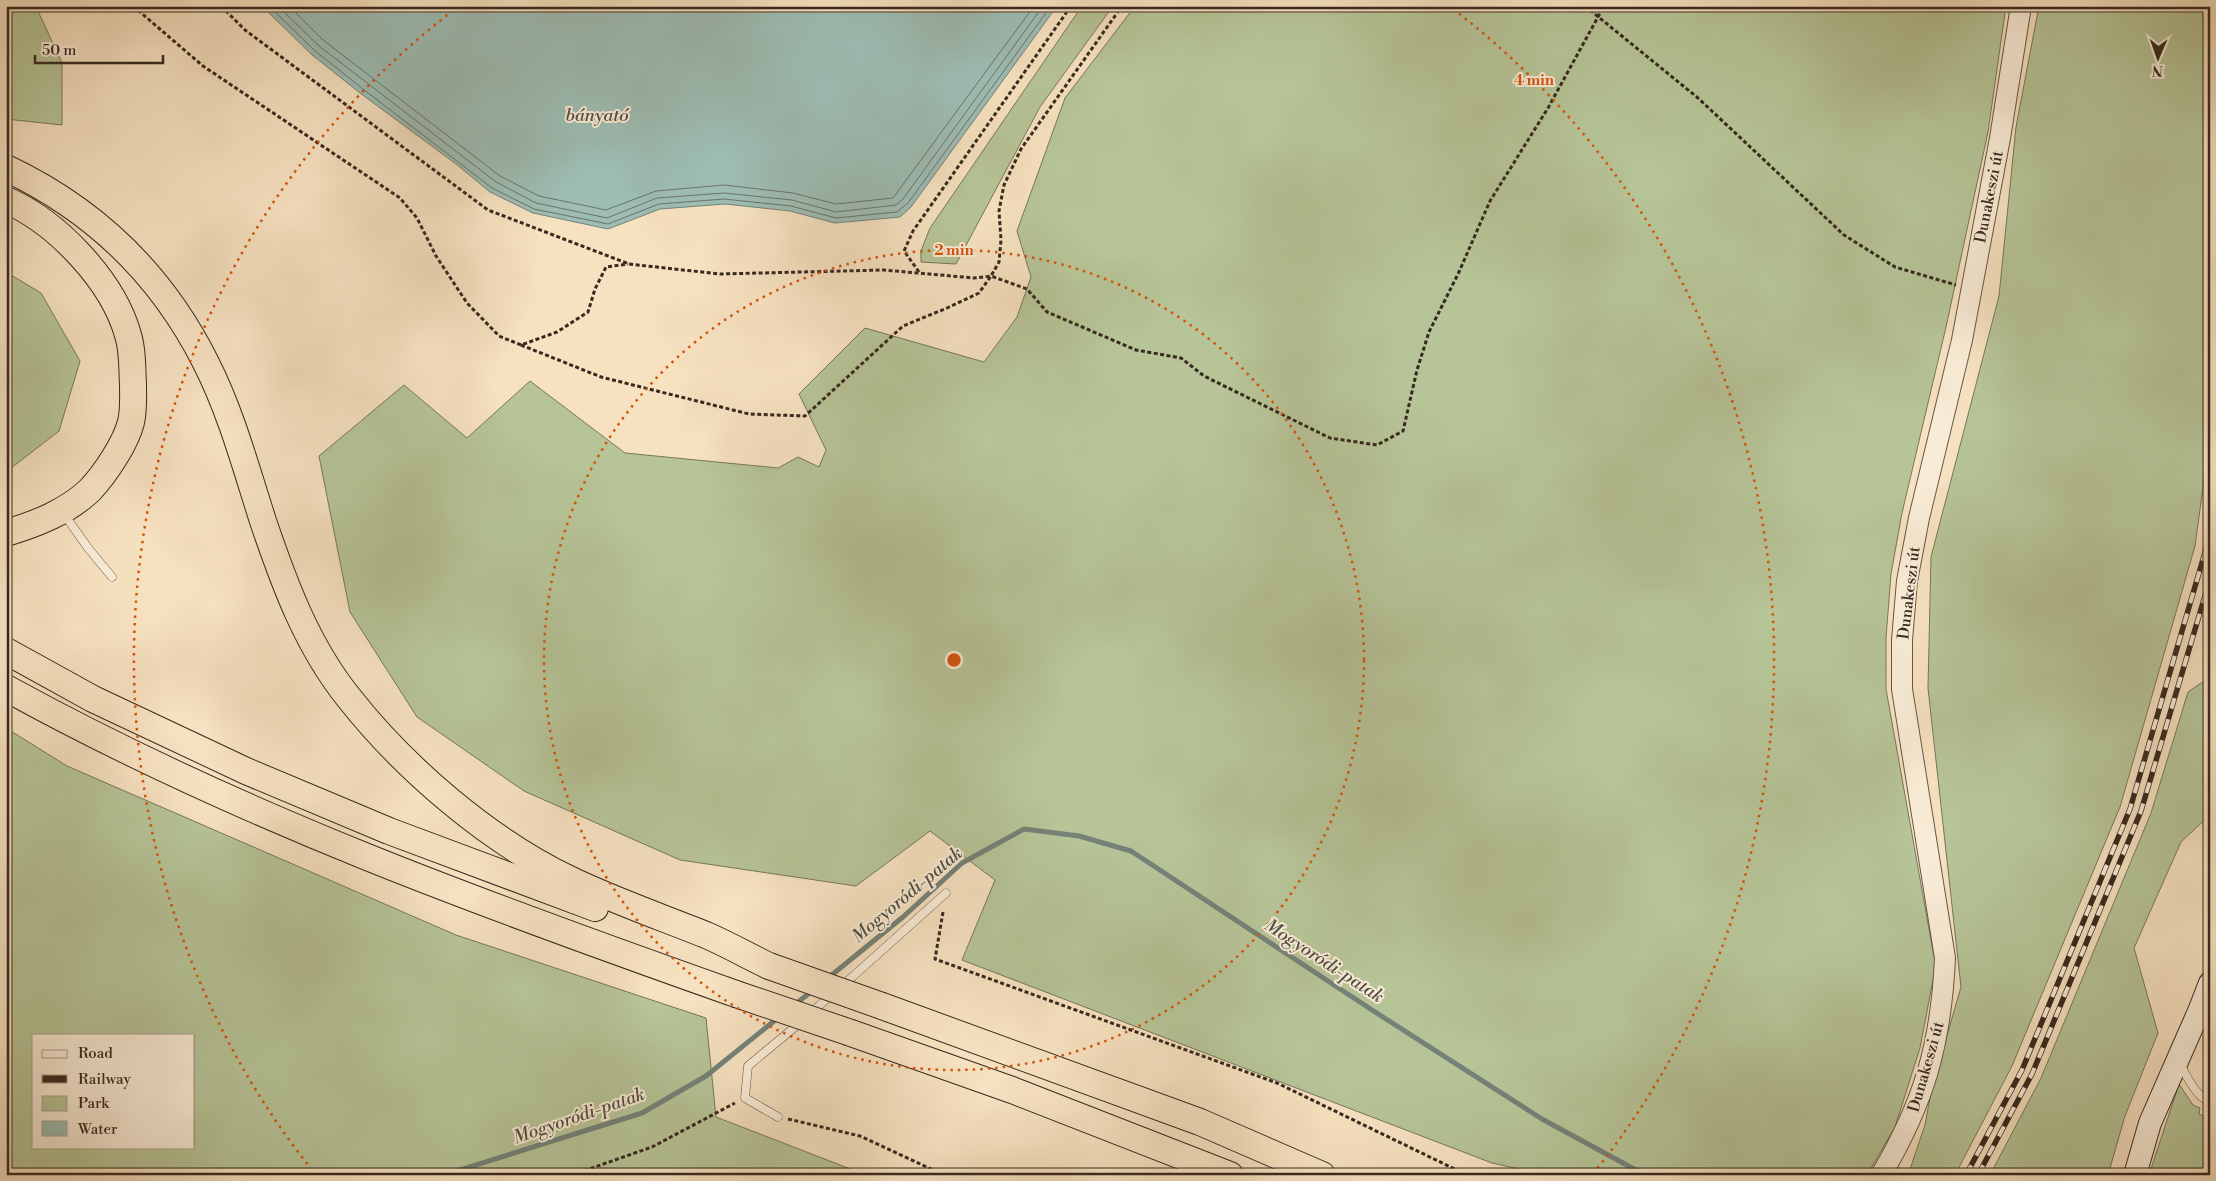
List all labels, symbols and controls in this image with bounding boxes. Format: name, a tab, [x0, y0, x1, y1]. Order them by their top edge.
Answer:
scale bar	[35, 32, 162, 64]
north arrow	[2134, 32, 2184, 82]
text: 50 m	[42, 41, 76, 60]
text: N	[2152, 61, 2163, 79]
text: 4 min	[1514, 71, 1555, 90]
water label: bányató	[565, 104, 629, 127]
street label: Dunakeszi út	[1970, 149, 2008, 245]
text: 2 min	[934, 241, 974, 260]
street label: Dunakeszi út	[1893, 545, 1925, 641]
centre of rings	[945, 651, 963, 669]
water label: Mogyoródi-patak	[847, 842, 967, 948]
water label: Mogyoródi-patak	[1260, 914, 1388, 1008]
street label: Dunakeszi út	[1903, 1019, 1949, 1115]
legend	[32, 1034, 195, 1148]
text: Road	[78, 1044, 113, 1063]
text: Railway	[78, 1070, 132, 1089]
water label: Mogyoródi-patak	[510, 1083, 648, 1149]
text: Park	[78, 1094, 110, 1113]
text: Water	[77, 1120, 118, 1139]

